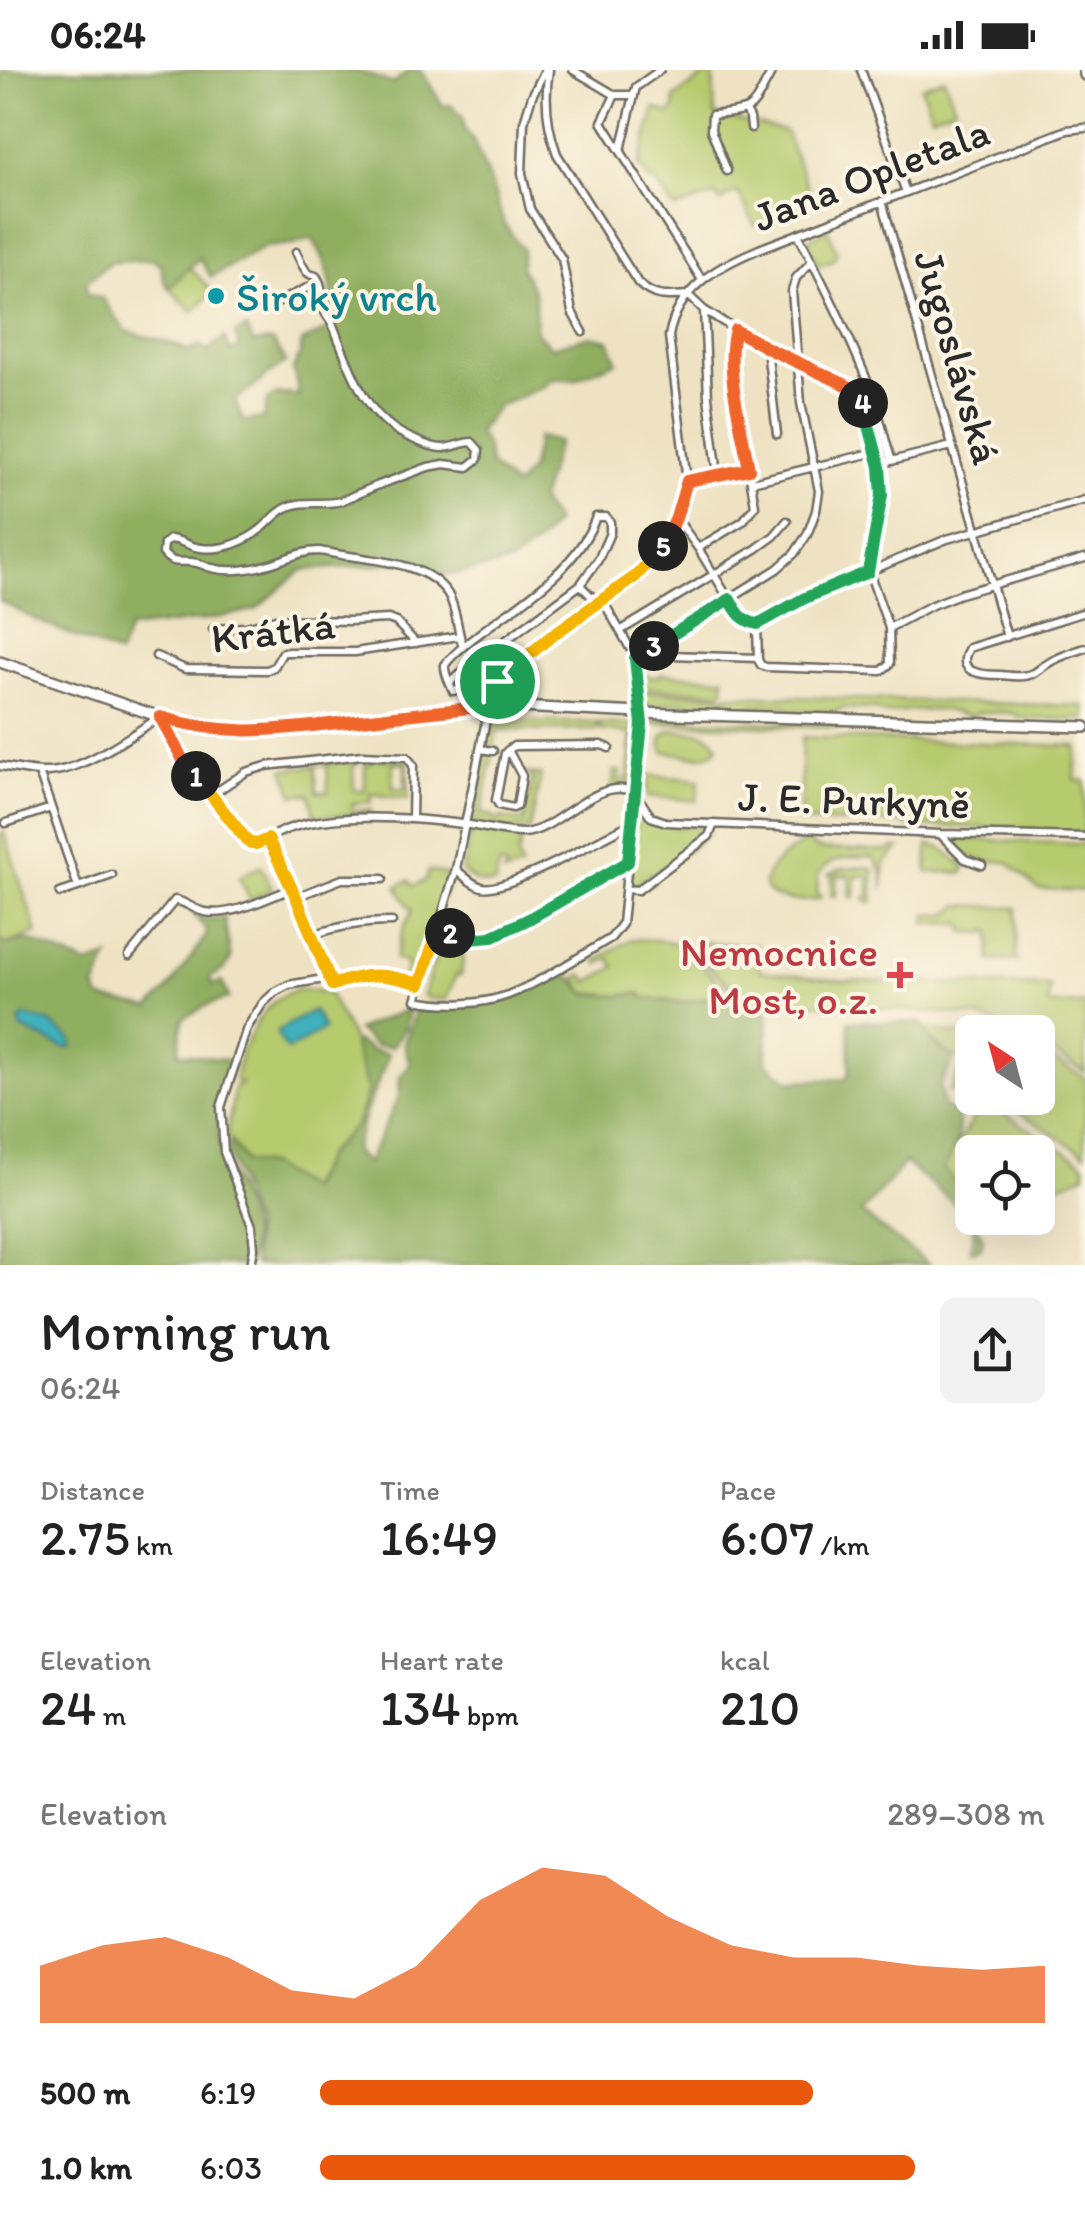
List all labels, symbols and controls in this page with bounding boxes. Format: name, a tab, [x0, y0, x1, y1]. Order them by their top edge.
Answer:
text: 06:24	[50, 12, 146, 58]
street label: Jana Opletala	[746, 106, 996, 242]
street label: Jugoslávská	[903, 244, 1013, 470]
place label: Široký vrch	[236, 271, 437, 322]
marker: Široký vrch	[205, 285, 227, 307]
pin: 4	[838, 378, 888, 428]
text: 4	[855, 386, 871, 420]
pin: 5	[638, 521, 688, 571]
text: 5	[656, 529, 670, 563]
street label: Krátká	[208, 598, 338, 664]
pin: 3	[629, 621, 679, 671]
text: 3	[646, 629, 662, 663]
pin	[455, 639, 540, 724]
icon: arrive	[470, 654, 525, 709]
pin: 1	[171, 751, 221, 801]
text: 1	[190, 759, 203, 793]
street label: J. E. Purkyně	[737, 770, 971, 830]
pin: 2	[425, 908, 475, 958]
text: 2	[443, 916, 457, 950]
place label: Nemocnice Most, o.z.	[680, 926, 878, 1025]
marker: Nemocnice Most, o.z.	[887, 962, 913, 988]
north arrow	[955, 1015, 1055, 1115]
map controls	[955, 1015, 1055, 1235]
button: locate	[955, 1135, 1055, 1235]
text: Morning run	[40, 1298, 331, 1364]
button: share	[940, 1298, 1045, 1403]
text: 06:24	[40, 1369, 121, 1407]
text: Distance	[40, 1473, 145, 1507]
text: Time	[380, 1473, 440, 1507]
text: Pace	[720, 1473, 776, 1507]
text: 2.75	[40, 1507, 130, 1568]
text: 16:49	[380, 1507, 498, 1568]
text: 6:07	[720, 1507, 814, 1568]
text: km	[130, 1528, 173, 1562]
text: /km	[814, 1528, 869, 1562]
text: Elevation	[40, 1643, 151, 1677]
text: Heart rate	[380, 1643, 504, 1677]
text: kcal	[720, 1643, 770, 1677]
text: 24	[40, 1677, 96, 1738]
text: 134	[380, 1677, 461, 1738]
text: 210	[720, 1677, 800, 1738]
text: m	[96, 1698, 126, 1732]
text: bpm	[461, 1698, 519, 1732]
text: Elevation	[40, 1795, 167, 1833]
text: 289–308 m	[887, 1795, 1045, 1833]
text: 500 m	[40, 2074, 130, 2112]
text: 6:19	[200, 2074, 256, 2112]
text: 1.0 km	[40, 2149, 132, 2187]
text: 6:03	[200, 2149, 262, 2187]

